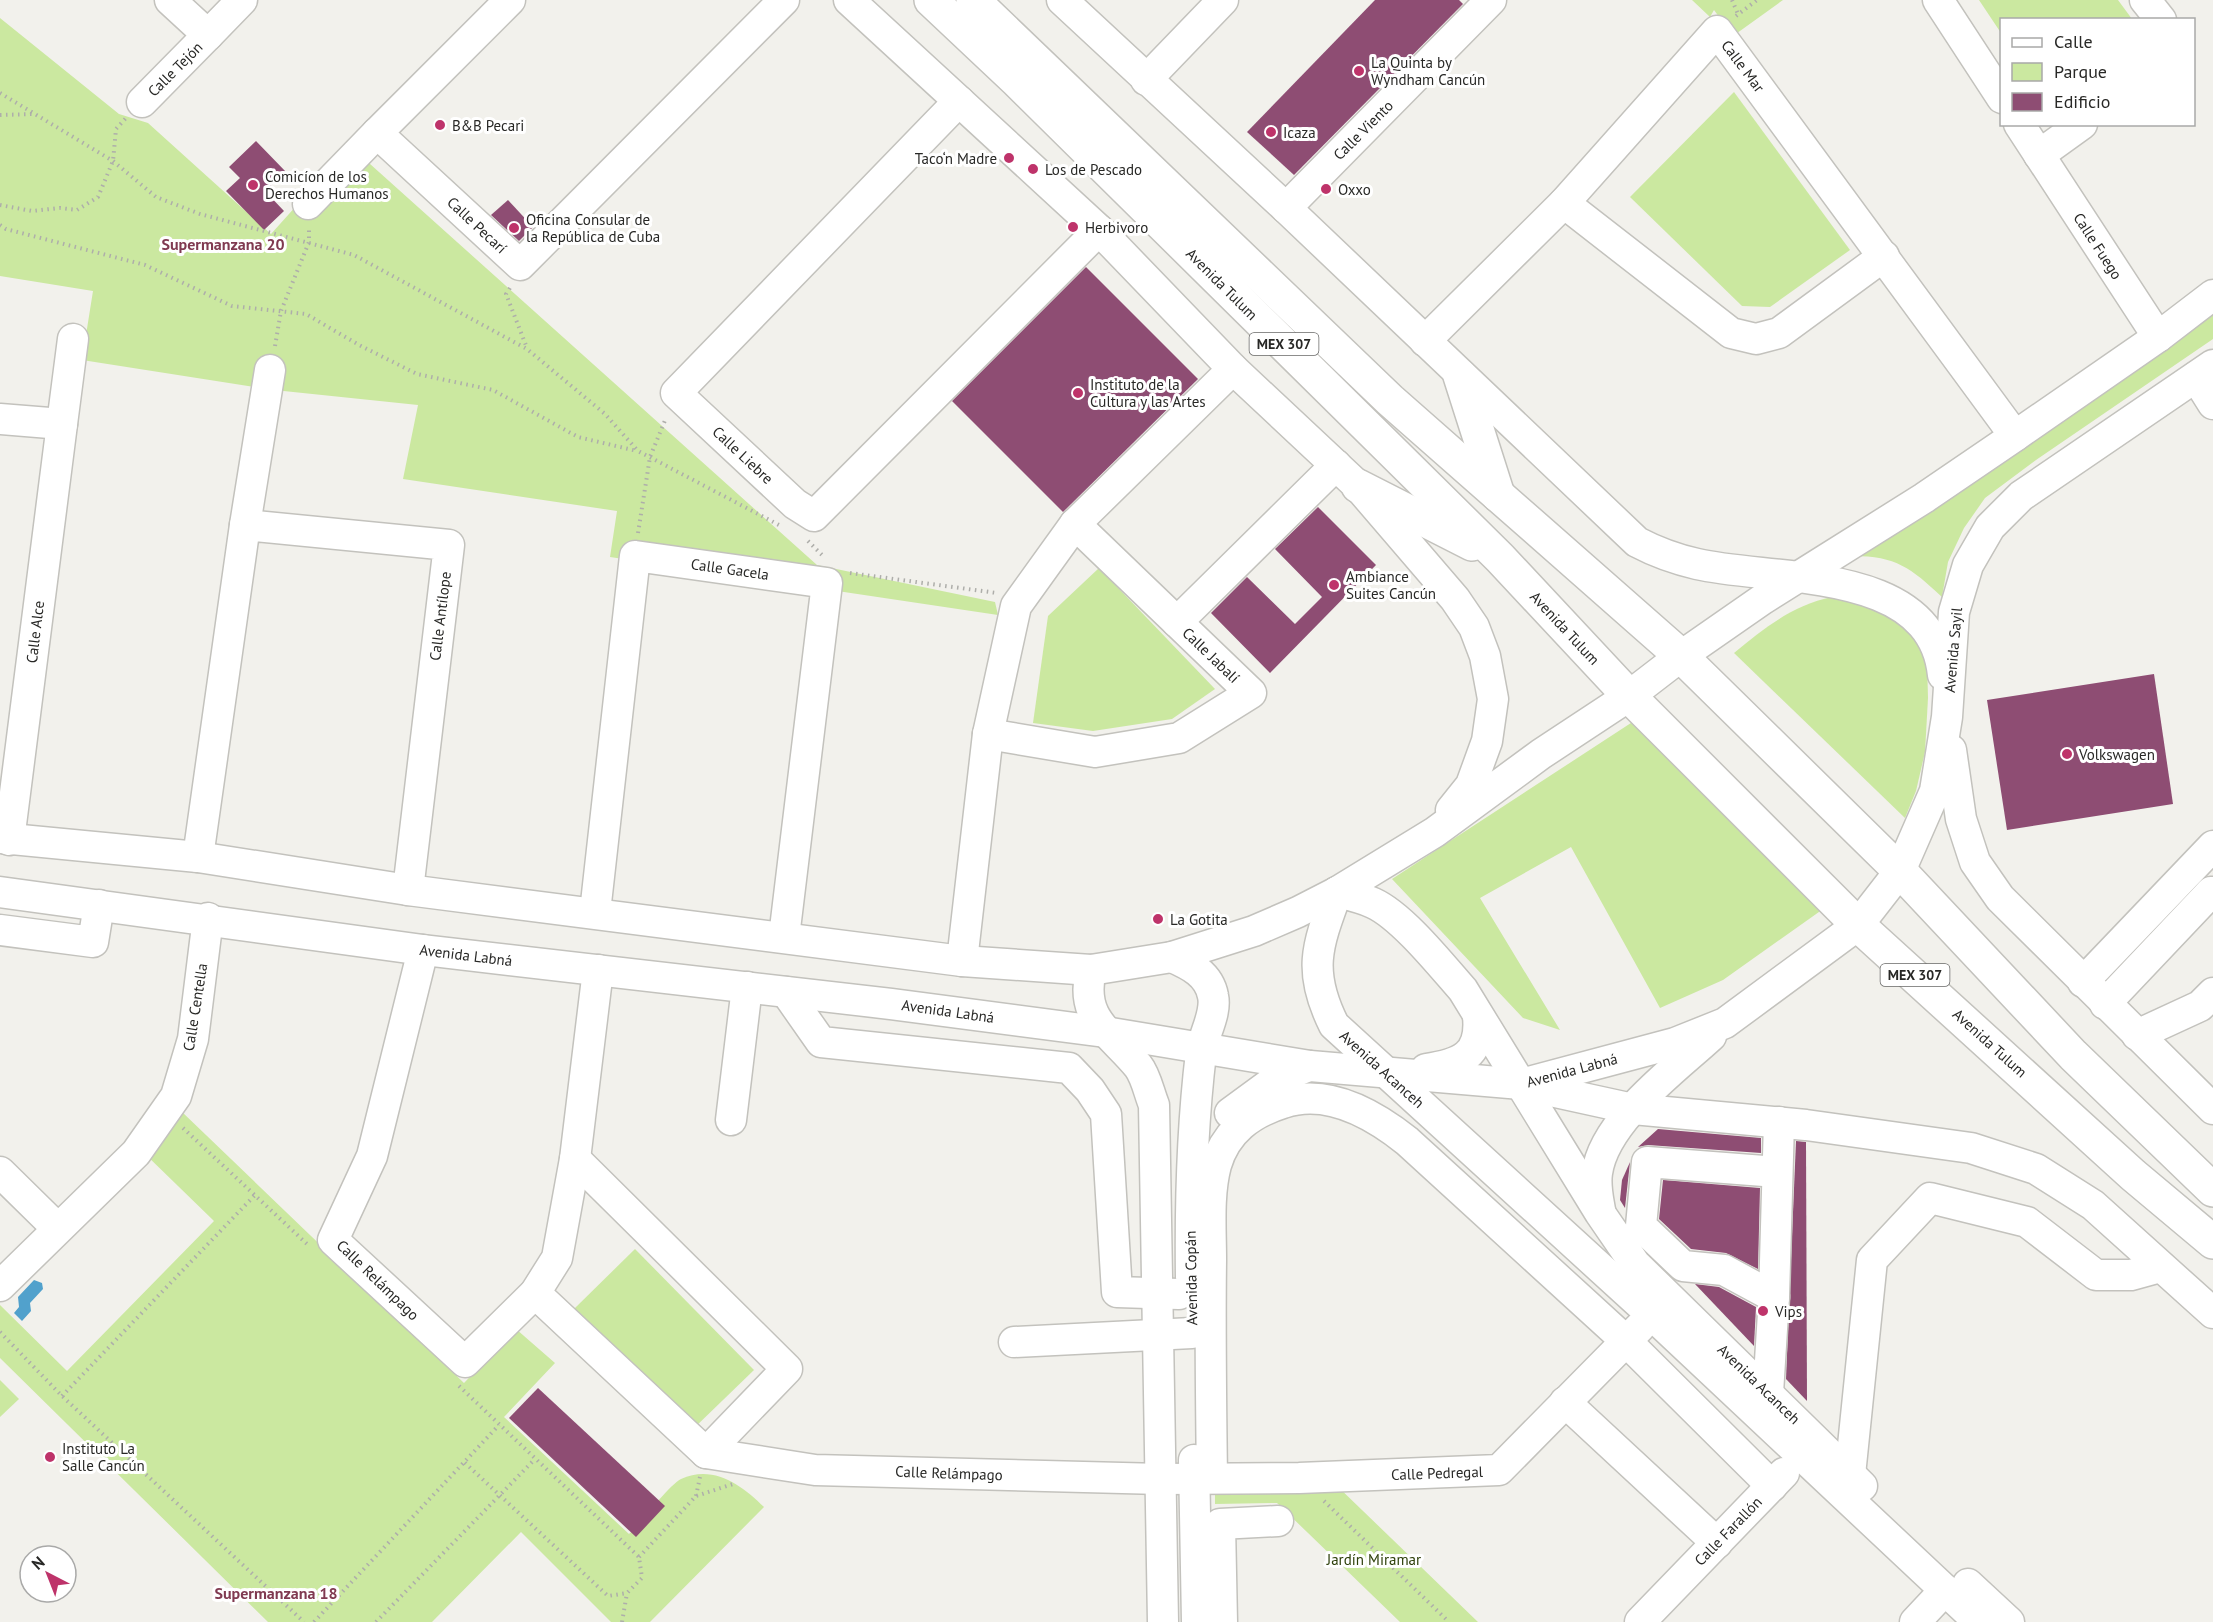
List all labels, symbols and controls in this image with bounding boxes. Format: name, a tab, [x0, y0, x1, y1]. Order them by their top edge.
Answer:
legend	[2000, 18, 2195, 126]
text: Calle	[2054, 30, 2093, 53]
street label: Calle Mar	[1717, 36, 1769, 96]
street label: Calle Tejón	[144, 38, 206, 100]
place label: La Quinta by Wyndham Cancún	[1371, 53, 1485, 89]
text: Parque	[2054, 60, 2107, 83]
marker: La Quinta by Wyndham Cancún	[1352, 64, 1366, 78]
text: Edificio	[2054, 90, 2110, 113]
street label: Calle Viento	[1329, 96, 1397, 164]
place label: B&B Pecari	[452, 116, 524, 135]
marker: B&B Pecari	[433, 118, 447, 132]
place label: Icaza	[1283, 123, 1316, 142]
marker: Icaza	[1264, 125, 1278, 139]
place label: Taco‘n Madre	[915, 149, 997, 168]
marker: Taco‘n Madre	[1002, 151, 1016, 165]
place label: Los de Pescado	[1045, 160, 1142, 179]
marker: Los de Pescado	[1026, 162, 1040, 176]
place label: Comicíon de los Derechos Humanos	[265, 167, 389, 203]
marker: Comicíon de los Derechos Humanos	[246, 178, 260, 192]
place label: Oxxo	[1338, 180, 1371, 199]
marker: Oxxo	[1319, 182, 1333, 196]
street label: Calle Pecarí	[443, 193, 511, 257]
street label: Calle Fuego	[2069, 209, 2127, 283]
place label: Oficina Consular de la República de Cuba	[526, 210, 660, 246]
place label: Herbivoro	[1085, 218, 1148, 237]
marker: Herbivoro	[1066, 220, 1080, 234]
marker: Oficina Consular de la República de Cuba	[507, 221, 521, 235]
district label: Supermanzana 20	[161, 234, 285, 254]
street label: Avenida Tulum	[1182, 244, 1262, 324]
road number: MEX 307	[1250, 333, 1318, 355]
place label: Instituto de la Cultura y las Artes	[1090, 375, 1206, 411]
marker: Instituto de la Cultura y las Artes	[1071, 386, 1085, 400]
street label: Calle Liebre	[709, 422, 777, 488]
street label: Calle Gacela	[690, 554, 770, 584]
place label: Ambiance Suites Cancún	[1346, 567, 1436, 603]
street label: Calle Antílope	[425, 570, 455, 662]
marker: Ambiance Suites Cancún	[1327, 578, 1341, 592]
street label: Avenida Tulum	[1526, 587, 1604, 669]
street label: Calle Alce	[22, 600, 48, 664]
street label: Avenida Sayil	[1940, 606, 1966, 693]
street label: Calle Jabalí	[1179, 623, 1243, 687]
place label: Volkswagen	[2078, 745, 2155, 764]
marker: Volkswagen	[2060, 747, 2074, 761]
place label: La Gotita	[1170, 910, 1228, 929]
marker: La Gotita	[1151, 912, 1165, 926]
street label: Avenida Labná	[419, 940, 513, 970]
street label: Calle Centella	[179, 962, 211, 1052]
road number: MEX 307	[1880, 964, 1950, 986]
street label: Avenida Labná	[900, 995, 996, 1027]
street label: Avenida Tulum	[1949, 1005, 2031, 1081]
street label: Avenida Acanceh	[1336, 1026, 1428, 1112]
street label: Avenida Labná	[1524, 1049, 1620, 1091]
street label: Avenida Copán	[1181, 1231, 1201, 1325]
street label: Calle Relámpago	[333, 1236, 423, 1324]
place label: Vips	[1774, 1302, 1802, 1321]
marker: Vips	[1756, 1304, 1770, 1318]
street label: Avenida Acanceh	[1714, 1340, 1804, 1428]
place label: Instituto La Salle Cancún	[62, 1439, 145, 1475]
marker: Instituto La Salle Cancún	[43, 1450, 57, 1464]
street label: Calle Relámpago	[895, 1462, 1003, 1484]
street label: Calle Pedregal	[1391, 1462, 1484, 1484]
street label: Calle Farallón	[1690, 1492, 1766, 1570]
north arrow	[18, 1544, 78, 1604]
park label: Jardín Miramar	[1326, 1550, 1421, 1569]
text: N	[27, 1552, 49, 1574]
district label: Supermanzana 18	[214, 1583, 338, 1603]

